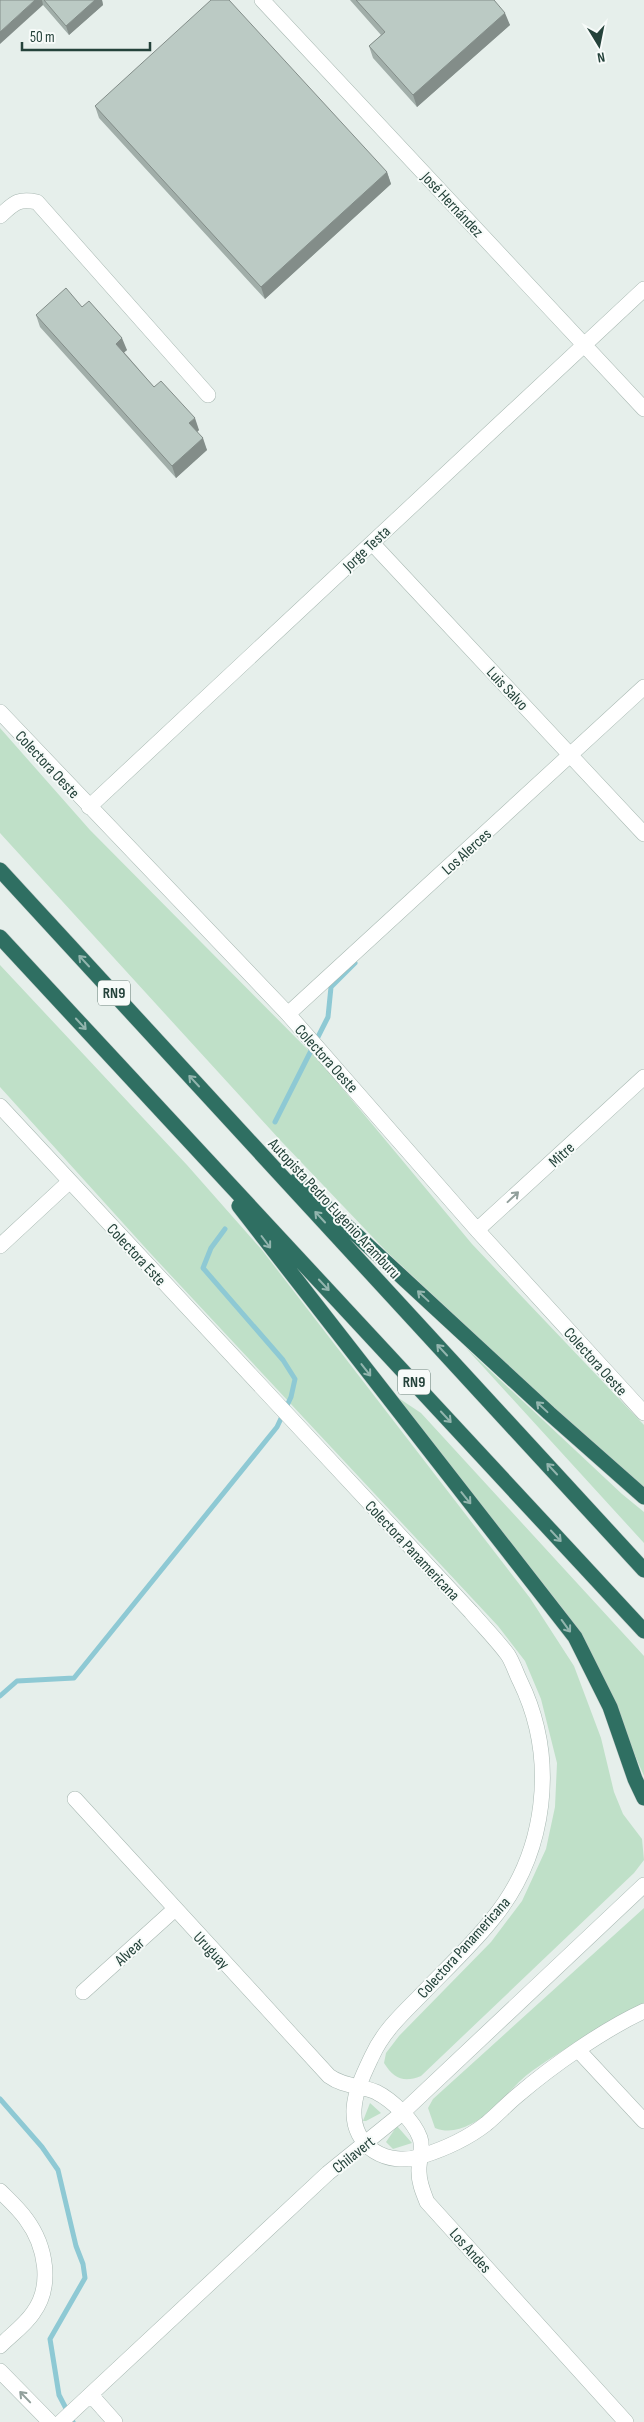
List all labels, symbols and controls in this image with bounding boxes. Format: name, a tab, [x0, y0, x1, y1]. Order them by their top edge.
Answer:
scale bar	[22, 20, 150, 52]
north arrow	[574, 20, 624, 70]
text: 50 m	[30, 28, 55, 47]
text: N	[596, 48, 606, 66]
street label: José Hernández	[416, 168, 487, 242]
street label: Jorge Testa	[339, 522, 395, 576]
street label: Luis Salvo	[482, 663, 532, 715]
street label: Colectora Oeste	[11, 727, 83, 803]
street label: Los Alerces	[438, 825, 496, 879]
one-way arrow	[78, 955, 90, 968]
road number: RN9	[98, 980, 130, 1006]
one-way arrow	[75, 1017, 87, 1030]
street label: Colectora Oeste	[290, 1021, 362, 1097]
one-way arrow	[189, 1074, 200, 1087]
street label: Autopista Pedro Eugenio Aramburu	[263, 1134, 404, 1283]
street label: Mitre	[545, 1139, 579, 1172]
one-way arrow	[507, 1191, 520, 1203]
one-way arrow	[314, 1211, 326, 1224]
street label: Colectora Este	[102, 1220, 169, 1290]
one-way arrow	[261, 1235, 272, 1248]
one-way arrow	[318, 1278, 330, 1291]
one-way arrow	[416, 1290, 429, 1302]
street label: Colectora Oeste	[559, 1324, 631, 1400]
one-way arrow	[436, 1343, 448, 1356]
one-way arrow	[360, 1363, 371, 1376]
road number: RN9	[398, 1370, 430, 1394]
one-way arrow	[536, 1401, 548, 1413]
one-way arrow	[440, 1410, 452, 1423]
one-way arrow	[546, 1463, 558, 1476]
one-way arrow	[460, 1492, 471, 1505]
street label: Colectora Panamericana	[361, 1497, 463, 1605]
one-way arrow	[550, 1530, 562, 1542]
one-way arrow	[561, 1619, 571, 1633]
street label: Colectora Panamericana	[414, 1893, 515, 2003]
street label: Uruguay	[189, 1928, 233, 1974]
street label: Alvear	[111, 1934, 149, 1971]
street label: Chilavert	[329, 2132, 379, 2178]
street label: Los Andes	[445, 2225, 495, 2277]
one-way arrow	[19, 2390, 31, 2403]

